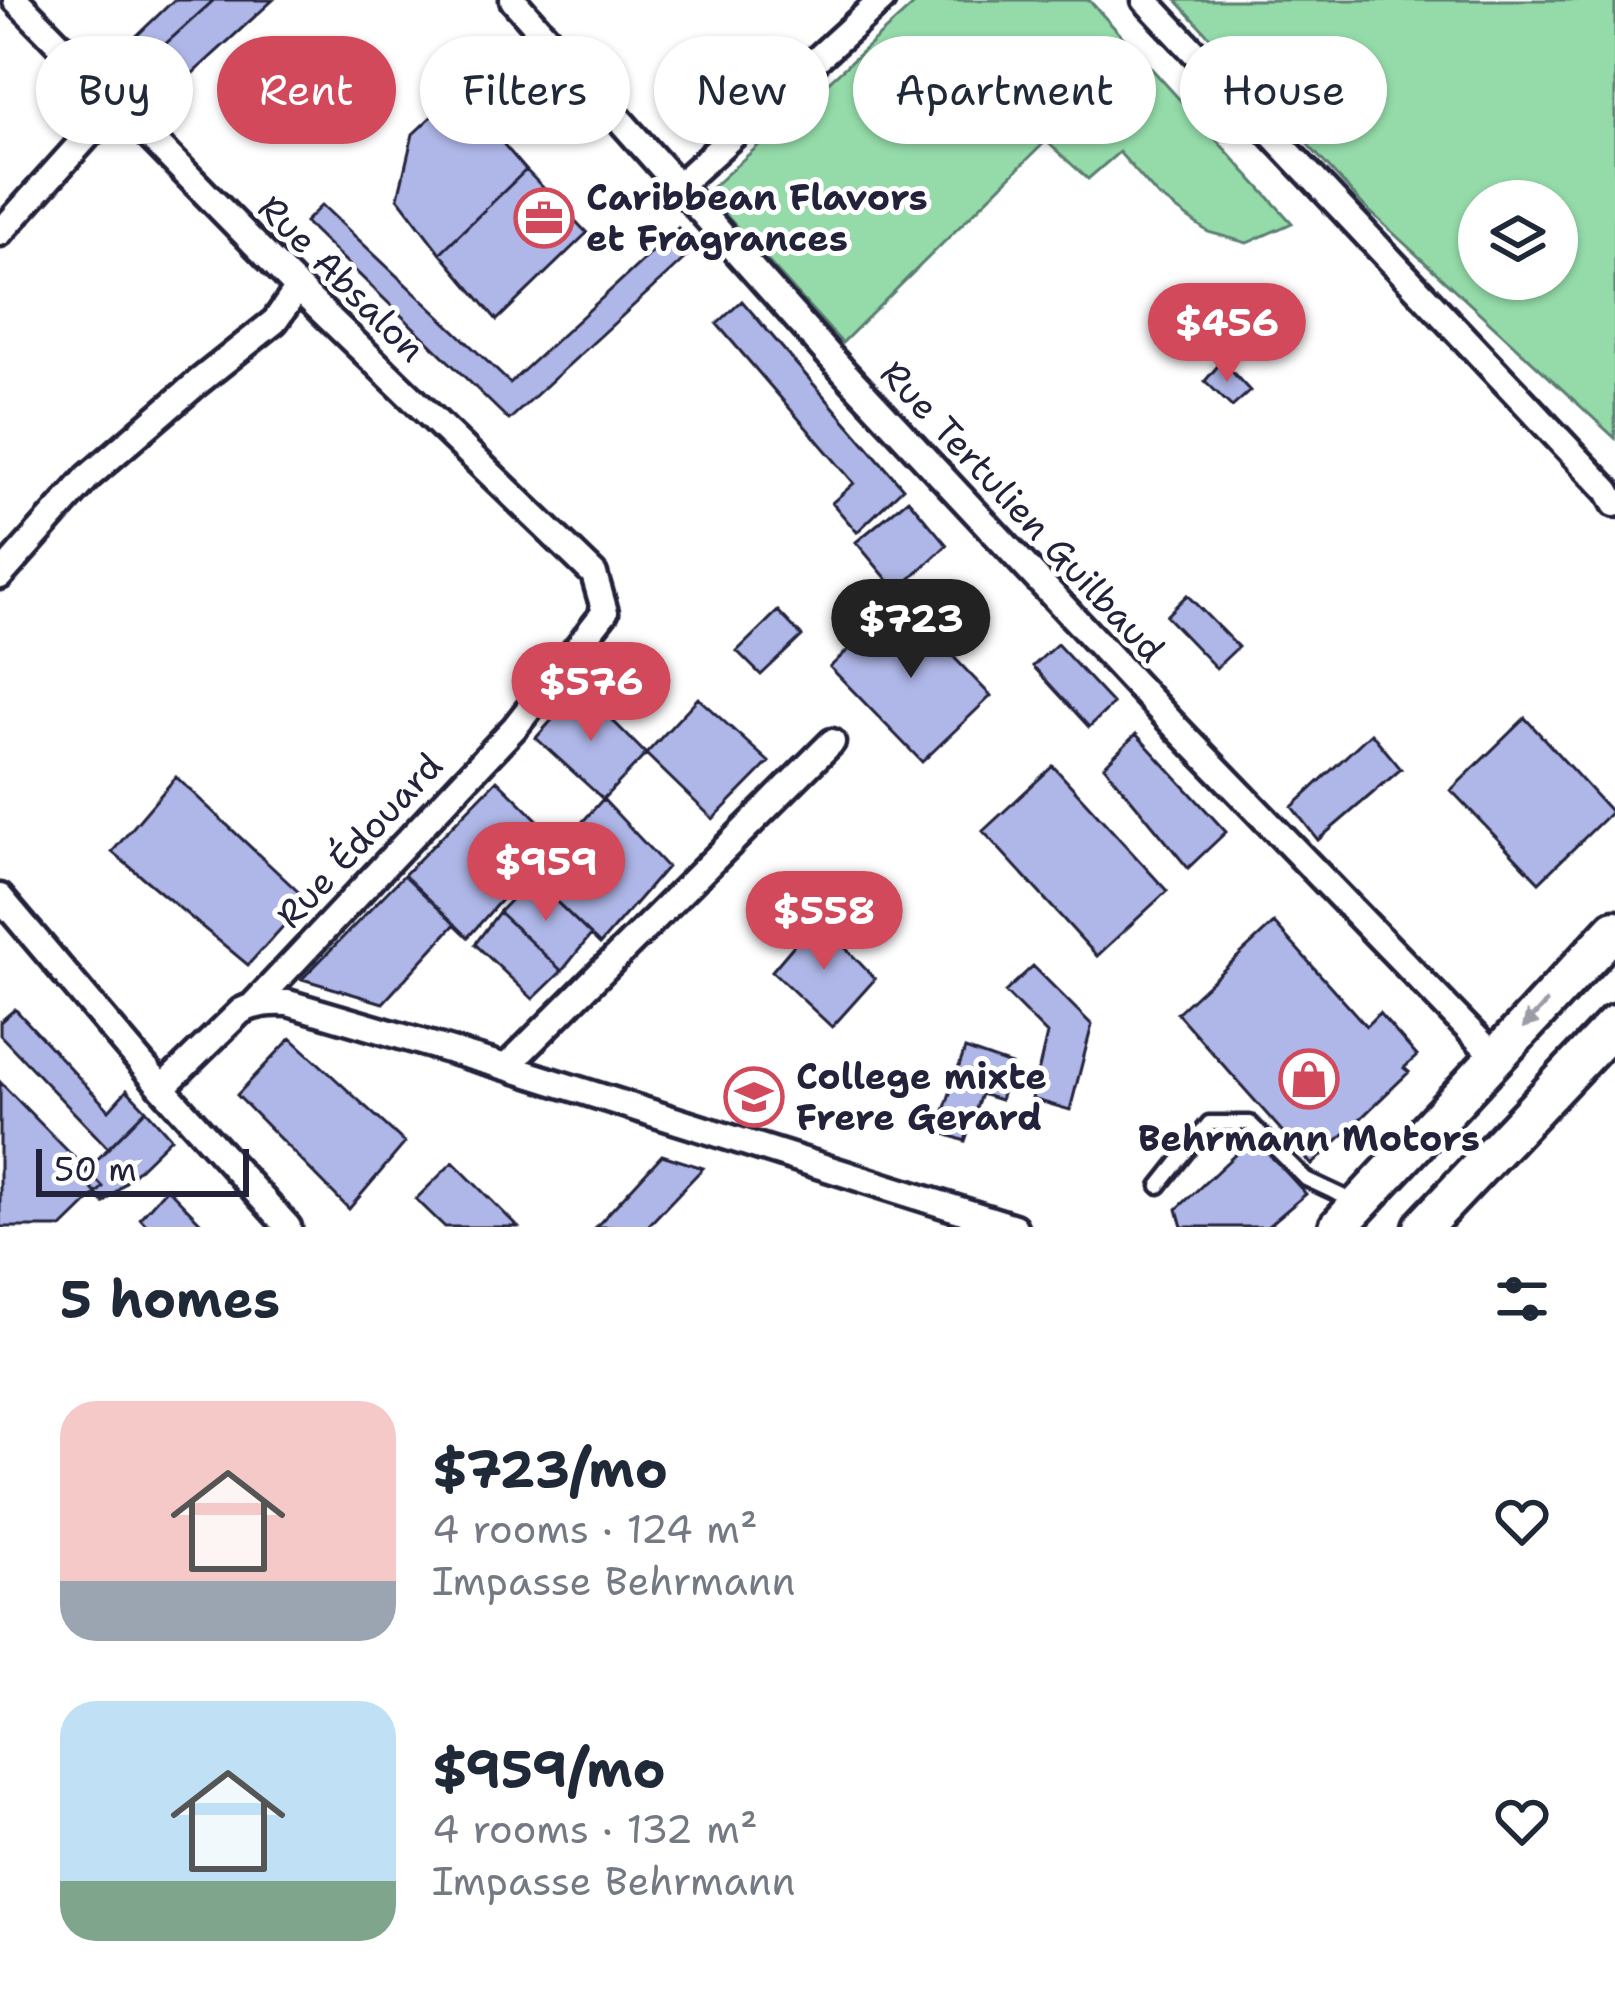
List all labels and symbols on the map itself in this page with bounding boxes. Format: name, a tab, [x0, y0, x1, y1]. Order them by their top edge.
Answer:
place label: Caribbean Flavors et Fragrances	[586, 173, 928, 263]
street label: Rue Absalon	[247, 184, 436, 373]
office icon: Caribbean Flavors et Fragrances	[513, 187, 575, 249]
pin: $456	[1156, 283, 1298, 385]
street label: Rue Tertulien Guilbaud	[870, 350, 1176, 673]
pin: $723	[840, 579, 982, 681]
pin: $576	[520, 642, 662, 744]
street label: Rue Édouard	[265, 742, 453, 939]
pin: $959	[475, 822, 617, 924]
pin: $558	[753, 871, 895, 973]
one-way arrow	[1522, 1001, 1550, 1030]
shop icon: Behrmann Motors	[1278, 1048, 1340, 1110]
place label: College mixte Frere Gerard	[796, 1052, 1047, 1142]
school or university icon: College mixte Frere Gerard	[723, 1066, 785, 1128]
place label: Behrmann Motors	[1138, 1114, 1480, 1163]
scale bar	[36, 1143, 249, 1196]

